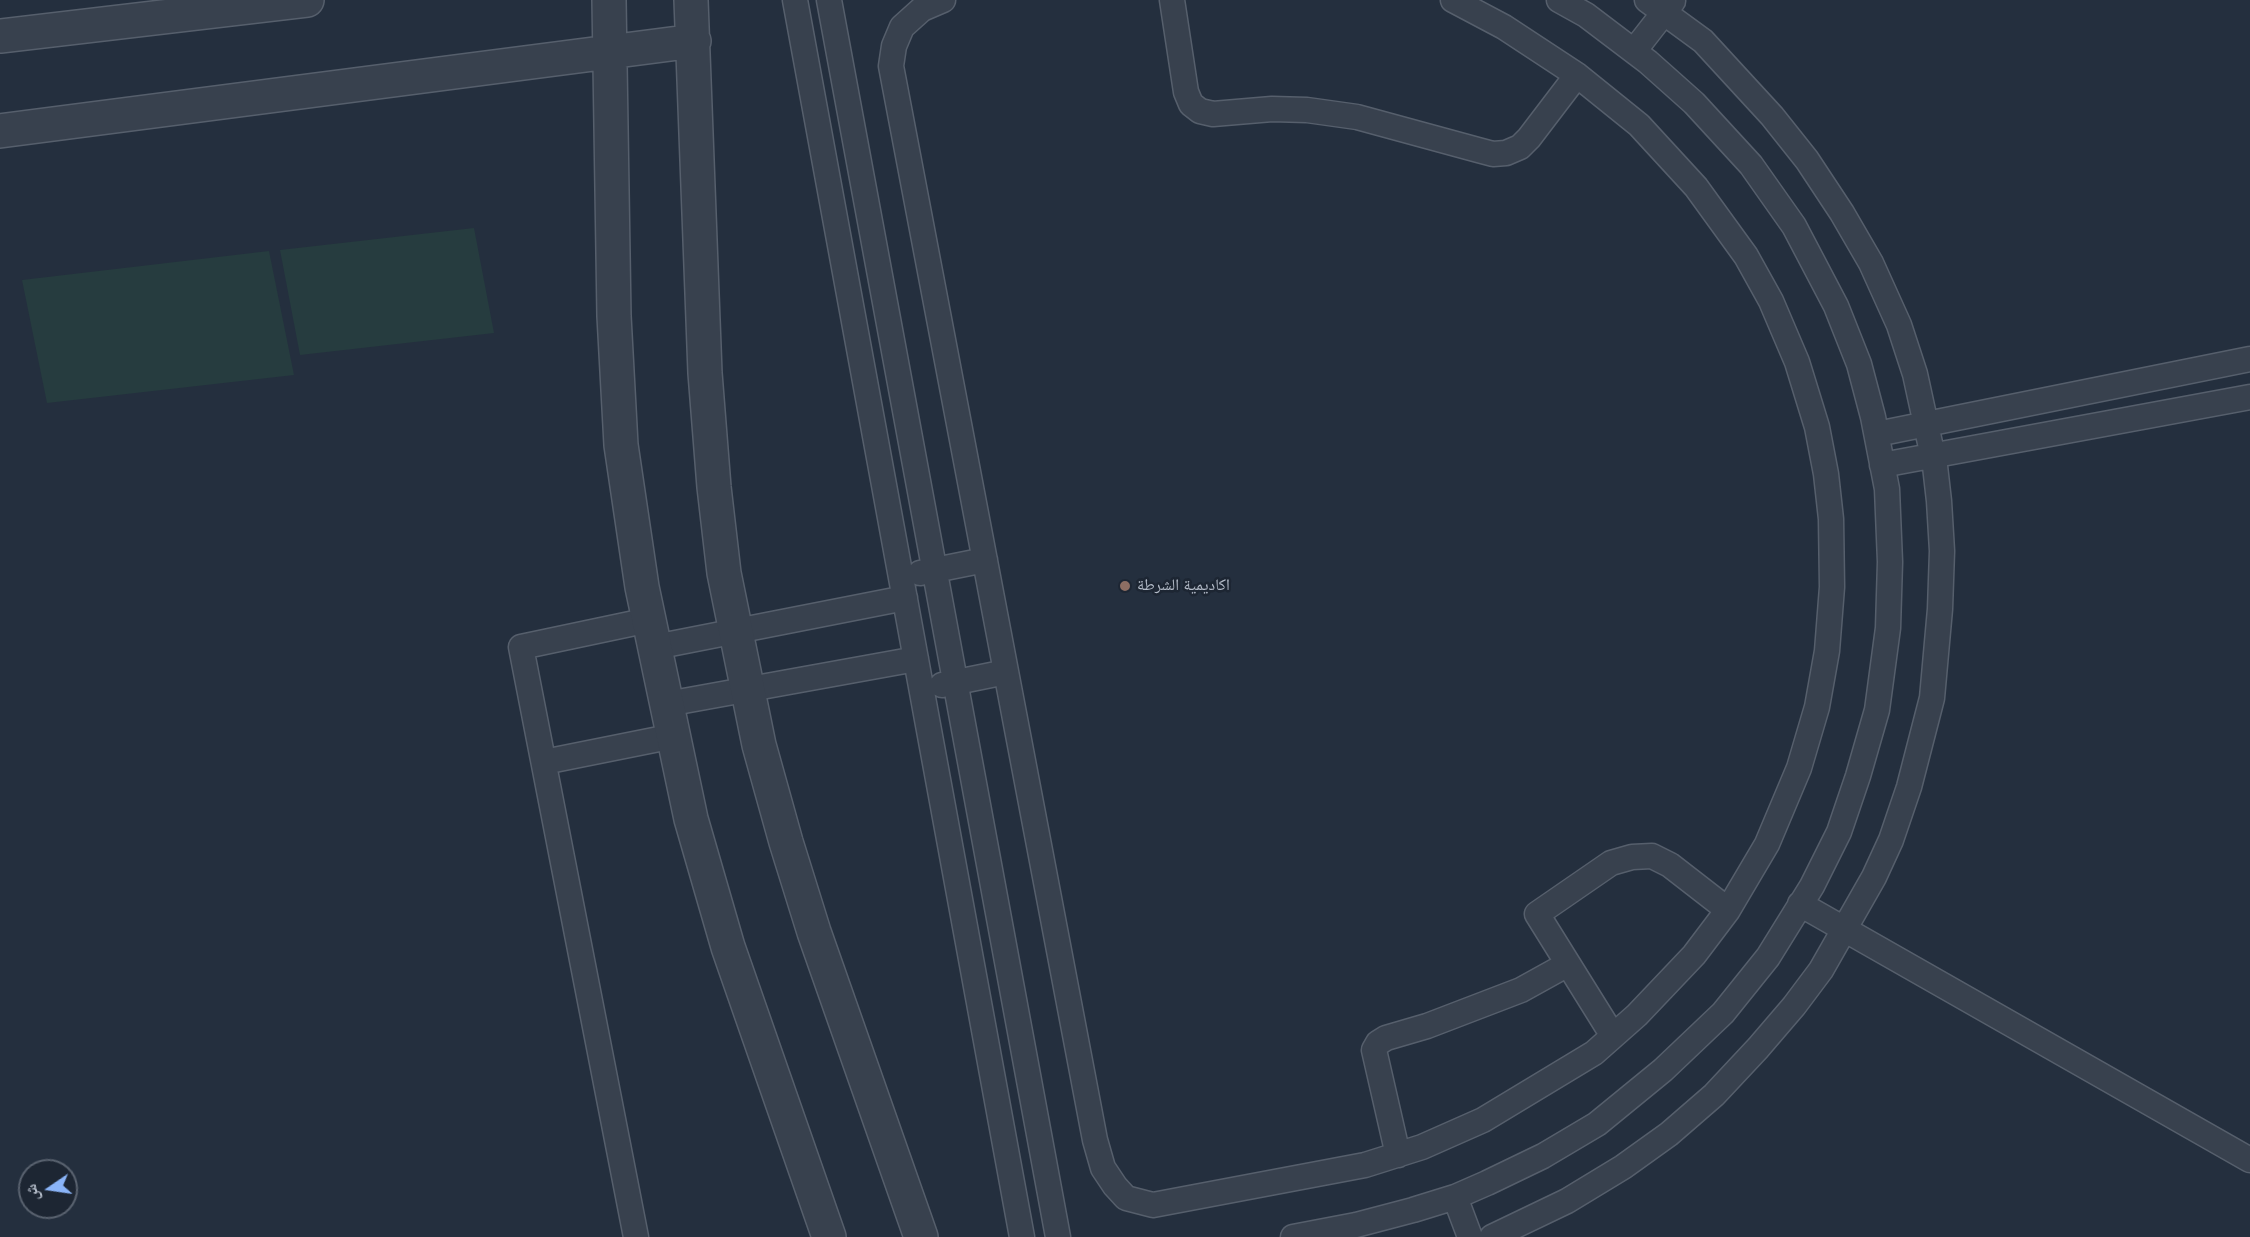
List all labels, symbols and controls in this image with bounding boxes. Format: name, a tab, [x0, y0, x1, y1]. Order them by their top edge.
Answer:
place label: اكاديمية الشرطة	[1137, 576, 1230, 596]
marker: اكاديمية الشرطة	[1118, 579, 1132, 593]
north arrow	[18, 1159, 78, 1219]
text: ش	[22, 1183, 42, 1203]

